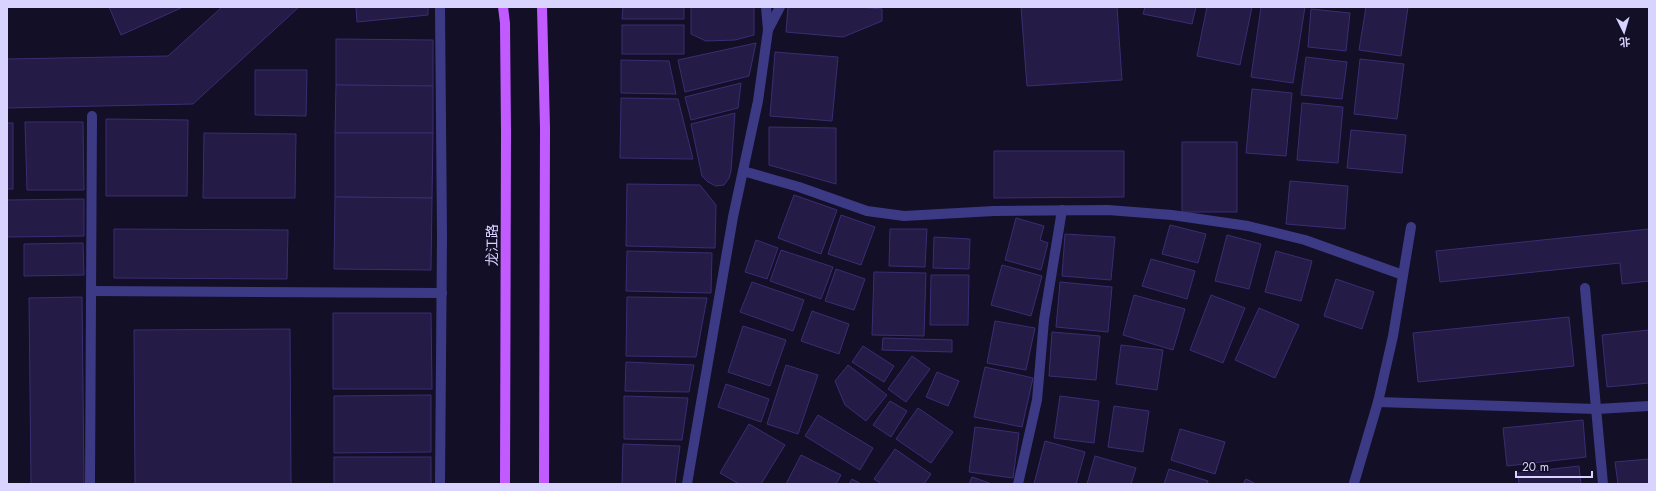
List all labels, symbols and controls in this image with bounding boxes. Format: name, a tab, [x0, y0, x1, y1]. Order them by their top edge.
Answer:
north arrow	[1604, 12, 1644, 52]
text: 北	[1619, 34, 1631, 50]
street label: 龙江路	[482, 224, 502, 266]
scale bar	[1516, 453, 1592, 479]
text: 20 m	[1522, 458, 1549, 476]

